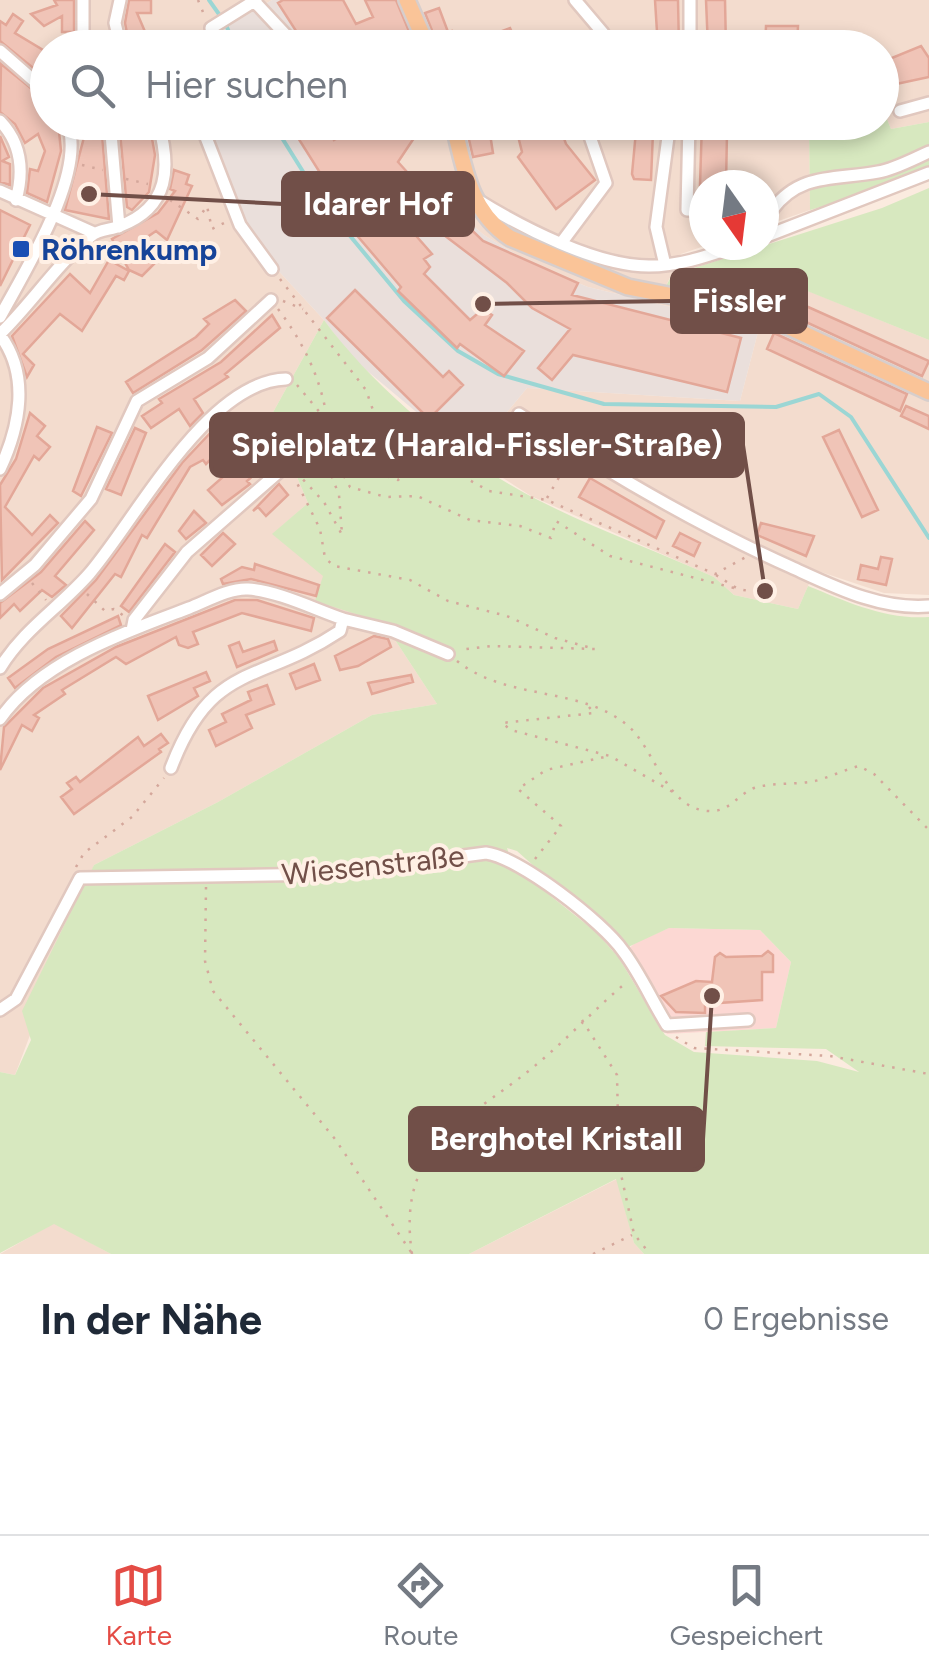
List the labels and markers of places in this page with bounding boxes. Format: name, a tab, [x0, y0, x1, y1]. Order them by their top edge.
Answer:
callout: Idarer Hof	[283, 173, 473, 235]
place label: Röhrenkump	[41, 231, 217, 268]
marker: Röhrenkump	[10, 238, 32, 260]
callout: Fissler	[672, 270, 806, 332]
callout: Spielplatz (Harald-Fissler-Straße)	[211, 414, 743, 476]
callout: Berghotel Kristall	[410, 1108, 703, 1170]

